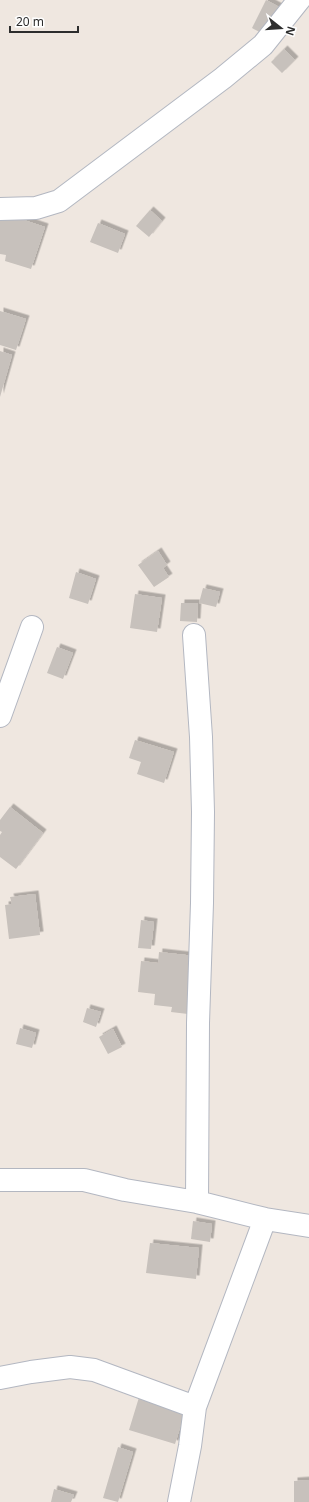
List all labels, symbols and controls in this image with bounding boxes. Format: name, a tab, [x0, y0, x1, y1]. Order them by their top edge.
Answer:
scale bar	[10, 8, 78, 34]
north arrow	[261, 8, 301, 48]
text: 20 m	[16, 13, 44, 30]
text: N	[283, 25, 300, 38]

